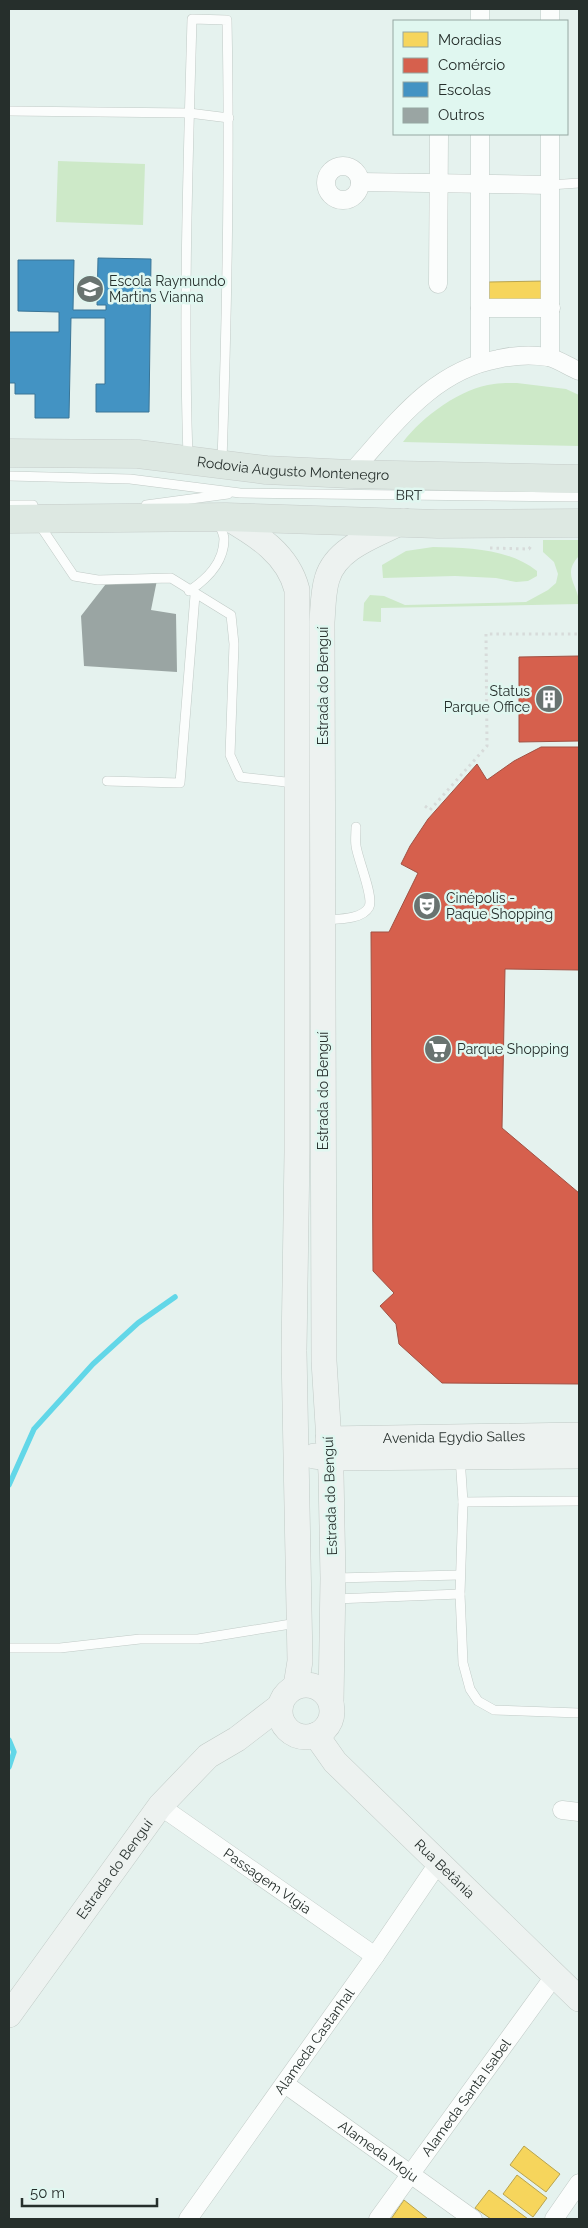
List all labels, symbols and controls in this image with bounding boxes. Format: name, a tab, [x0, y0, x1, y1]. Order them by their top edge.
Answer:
legend	[393, 20, 568, 135]
text: Moradias	[438, 31, 501, 49]
text: Comércio	[438, 56, 505, 74]
text: Escolas	[438, 81, 491, 99]
text: Outros	[438, 106, 484, 124]
place label: Escola Raymundo Martins Vianna	[109, 273, 226, 305]
school or university icon: Escola Raymundo Martins Vianna	[75, 274, 105, 304]
street label: Rodovia Augusto Montenegro	[196, 453, 389, 483]
street label: BRT	[395, 487, 423, 503]
street label: Estrada do Benguí	[315, 626, 331, 745]
place label: Status Parque Office	[444, 683, 530, 715]
building icon: Status Parque Office	[534, 684, 564, 714]
place label: Cinépolis - Paque Shopping	[446, 890, 553, 922]
theatre icon: Cinépolis - Paque Shopping	[412, 891, 442, 921]
street label: Estrada do Benguí	[315, 1031, 331, 1150]
supermarket icon: Parque Shopping	[423, 1034, 453, 1064]
place label: Parque Shopping	[457, 1041, 569, 1057]
street label: Avenida Egydio Salles	[383, 1428, 526, 1446]
street label: Estrada do Benguí	[320, 1435, 340, 1556]
street label: Estrada do Benguí	[73, 1815, 156, 1922]
street label: Rua Betânia	[411, 1836, 478, 1901]
street label: Passagem Vlgia	[221, 1845, 314, 1917]
street label: Alameda Castanhal	[271, 1985, 357, 2097]
street label: Alameda Santa Isabel	[418, 2036, 514, 2159]
street label: Alameda Moju	[336, 2117, 421, 2185]
scale bar	[22, 2176, 158, 2208]
text: 50 m	[30, 2184, 65, 2202]

